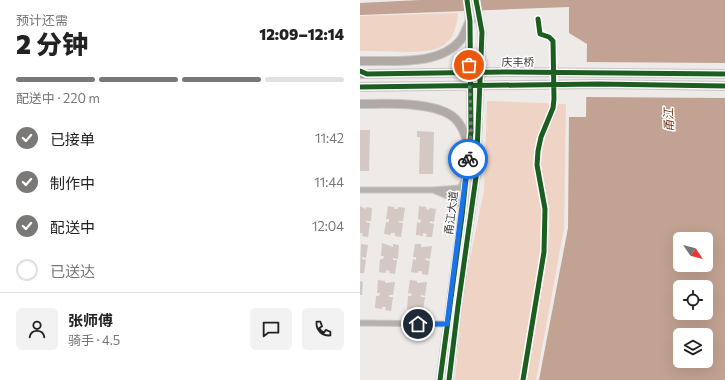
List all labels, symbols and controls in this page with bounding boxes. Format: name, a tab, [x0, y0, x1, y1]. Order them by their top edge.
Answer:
text: 预计还需	[16, 12, 68, 28]
text: 12:09–12:14	[259, 25, 344, 43]
text: 2 分钟	[16, 28, 88, 59]
pin	[452, 48, 486, 82]
icon: bag	[458, 54, 480, 76]
street label: 庆丰桥	[502, 55, 535, 68]
text: 配送中 · 220 m	[16, 90, 100, 106]
water label: 甬江	[661, 106, 675, 132]
icon: check	[16, 127, 38, 149]
text: 已接单	[50, 130, 95, 148]
text: 11:42	[315, 130, 344, 146]
courier	[448, 139, 488, 179]
icon: bike	[457, 148, 479, 170]
icon: check	[16, 171, 38, 193]
text: 制作中	[50, 174, 95, 192]
text: 11:44	[314, 174, 344, 190]
street label: 甬江大道	[441, 190, 460, 236]
icon: check	[16, 215, 38, 237]
text: 配送中	[50, 218, 95, 236]
text: 12:04	[312, 218, 344, 234]
north arrow	[673, 232, 713, 272]
map controls	[673, 232, 713, 368]
text: 已送达	[50, 262, 95, 280]
button: locate	[673, 280, 713, 320]
pin	[401, 307, 435, 341]
button: person	[16, 308, 58, 350]
button: chat	[250, 308, 292, 350]
button: phone	[302, 308, 344, 350]
text: 张师傅	[68, 311, 113, 329]
icon: home	[407, 313, 429, 335]
button: layers	[673, 328, 713, 368]
text: 骑手 · 4.5	[68, 332, 120, 348]

